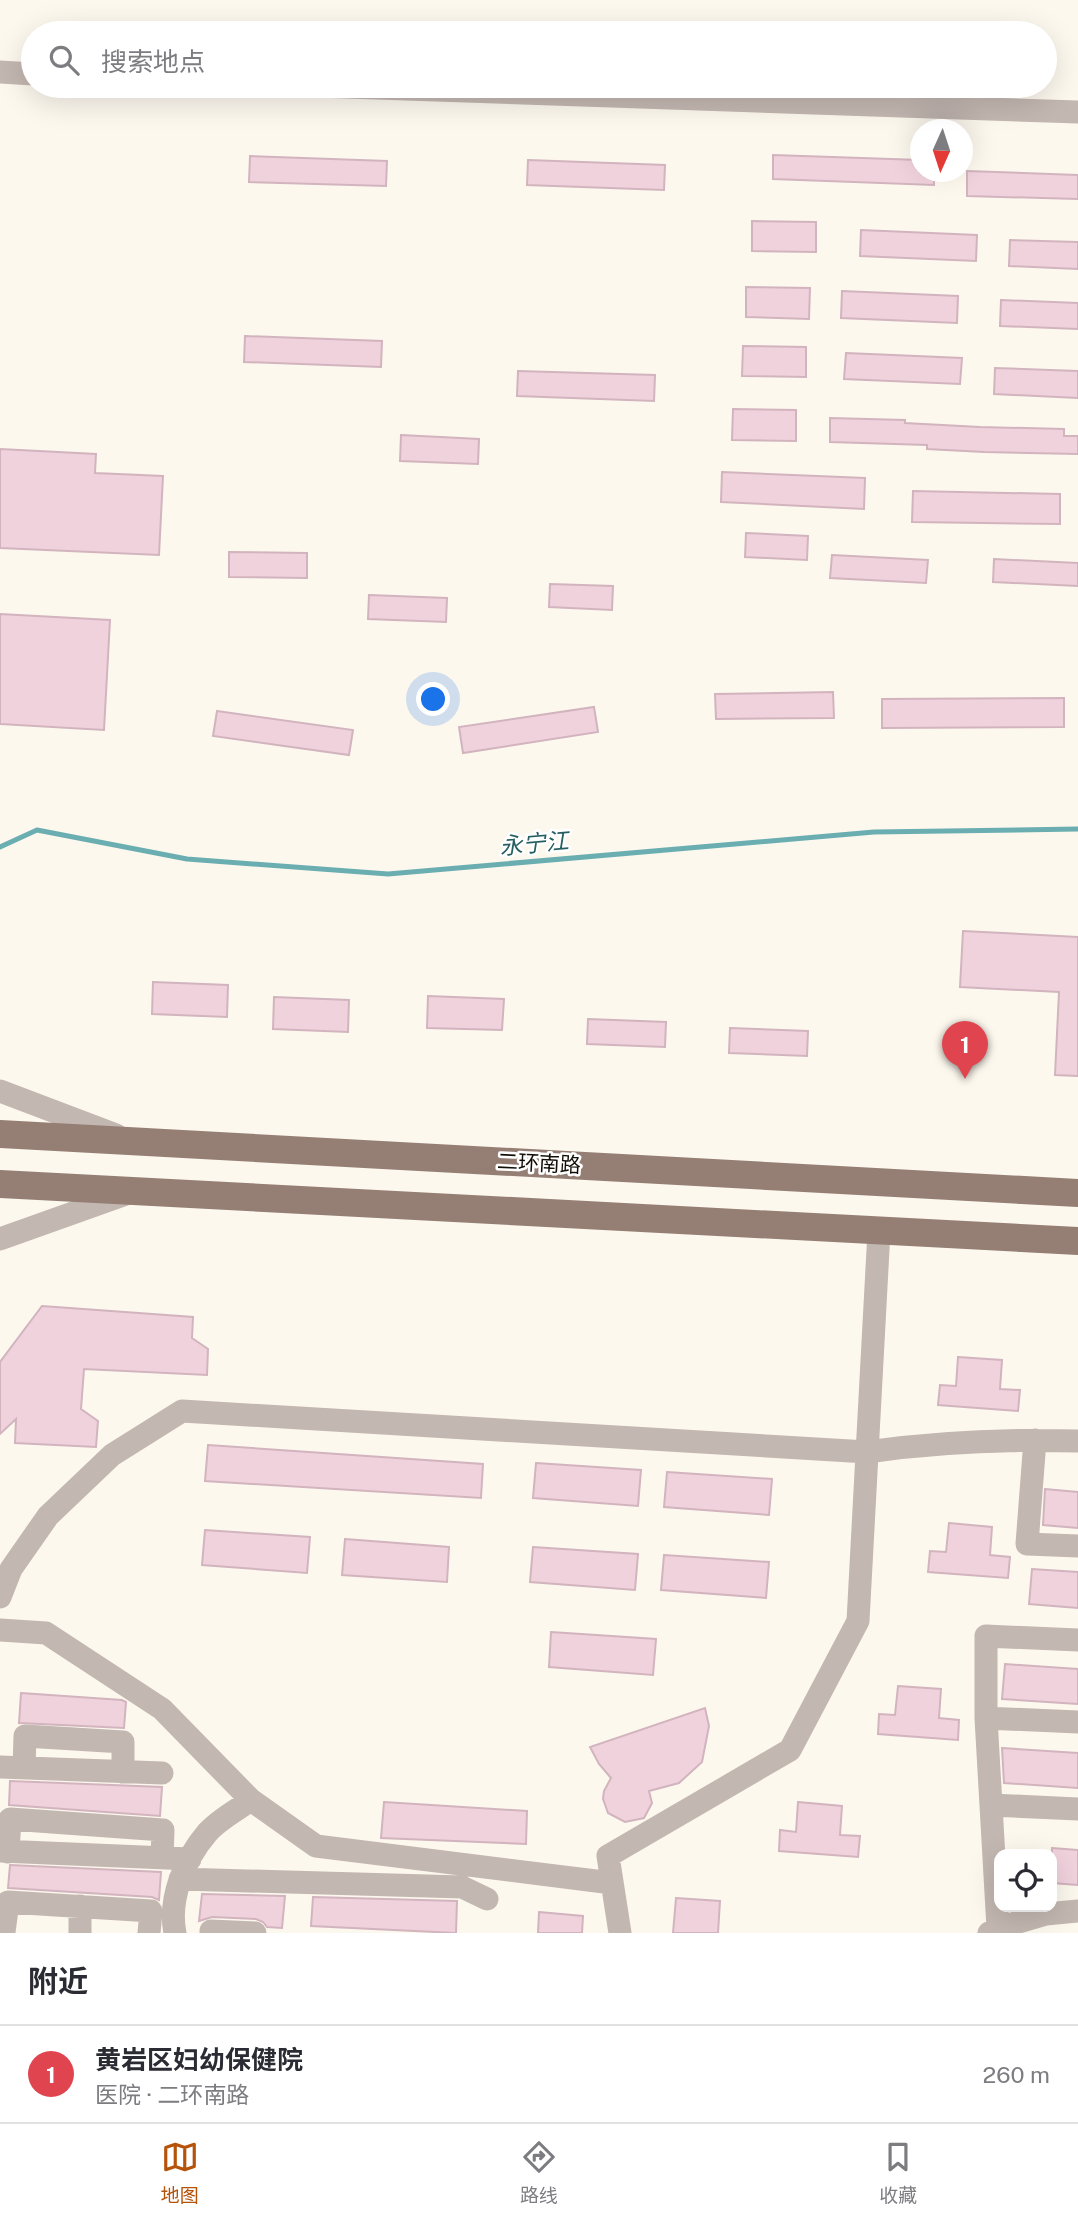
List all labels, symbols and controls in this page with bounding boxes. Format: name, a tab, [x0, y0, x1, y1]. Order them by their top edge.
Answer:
search box	[21, 21, 1057, 98]
icon: search	[45, 41, 83, 79]
text: 搜索地点	[101, 46, 205, 77]
north arrow	[910, 119, 973, 182]
your location	[416, 682, 450, 716]
water label: 永宁江	[498, 826, 573, 859]
pin: 1	[942, 1021, 988, 1079]
street label: 二环南路	[496, 1148, 582, 1178]
map controls	[994, 1849, 1057, 1912]
button: locate	[994, 1849, 1057, 1912]
text: 附近	[28, 1963, 88, 1999]
text: 黄岩区妇幼保健院	[95, 2044, 303, 2075]
text: 1	[46, 2061, 56, 2088]
text: 260 m	[983, 2061, 1050, 2088]
text: 医院 · 二环南路	[95, 2081, 249, 2108]
tab: 地图	[161, 2138, 199, 2207]
tab: 路线	[520, 2138, 558, 2207]
tab: 收藏	[879, 2138, 917, 2207]

